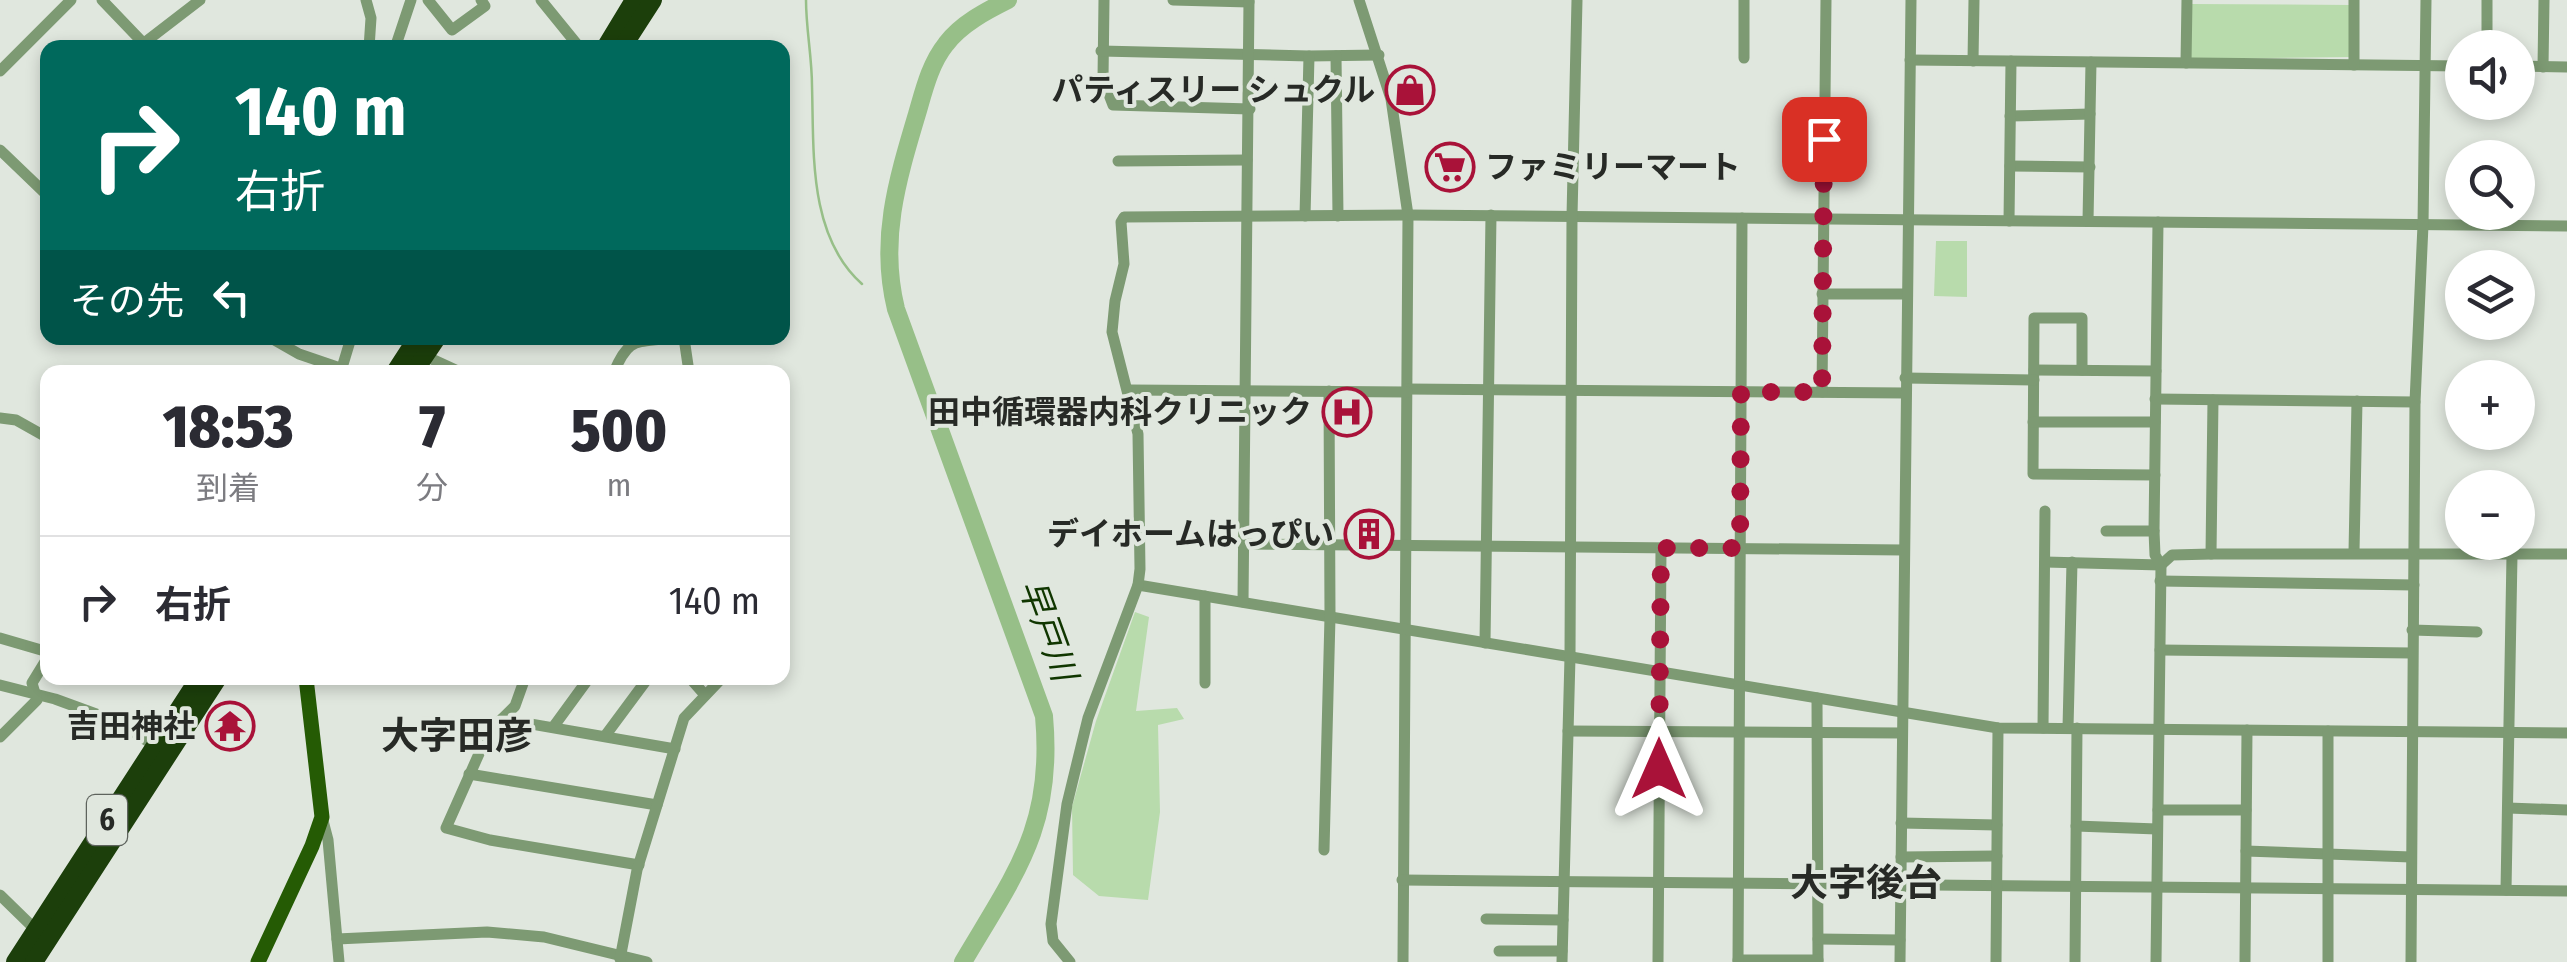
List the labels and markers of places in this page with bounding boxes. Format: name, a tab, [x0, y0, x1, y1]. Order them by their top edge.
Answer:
shop icon: パティスリー シュクル	[1384, 64, 1436, 116]
place label: パティスリー シュクル	[1051, 71, 1375, 109]
pin	[1782, 97, 1867, 182]
supermarket icon: ファミリーマート	[1424, 141, 1476, 193]
place label: ファミリーマート	[1485, 148, 1741, 186]
hospital icon: 田中循環器内科クリニック	[1321, 386, 1373, 438]
place label: 田中循環器内科クリニック	[928, 393, 1312, 431]
building icon: デイホームはっぴい	[1343, 508, 1395, 560]
place label: デイホームはっぴい	[1047, 515, 1334, 553]
temple icon: 吉田神社	[204, 700, 256, 752]
place label: 吉田神社	[67, 707, 195, 745]

